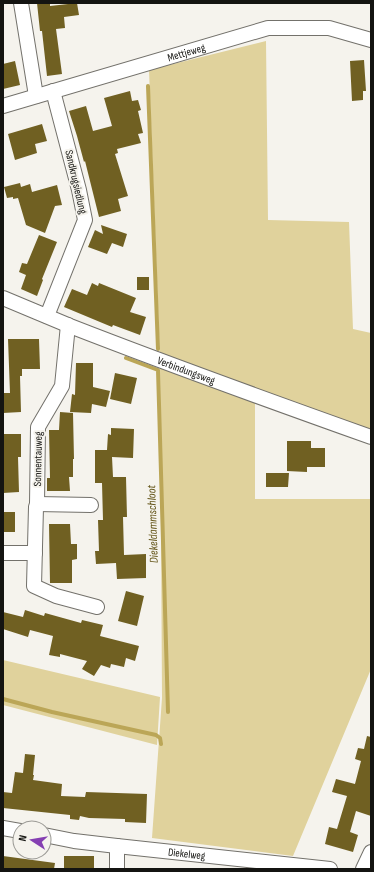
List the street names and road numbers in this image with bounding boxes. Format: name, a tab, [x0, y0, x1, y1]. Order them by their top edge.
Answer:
street label: Mettjeweg	[166, 40, 207, 64]
street label: Sandkrugsiedlung	[62, 149, 90, 216]
street label: Verbindungsweg	[156, 353, 218, 387]
street label: Sonnentauweg	[31, 431, 45, 487]
street label: Diekelweg	[167, 845, 207, 862]

